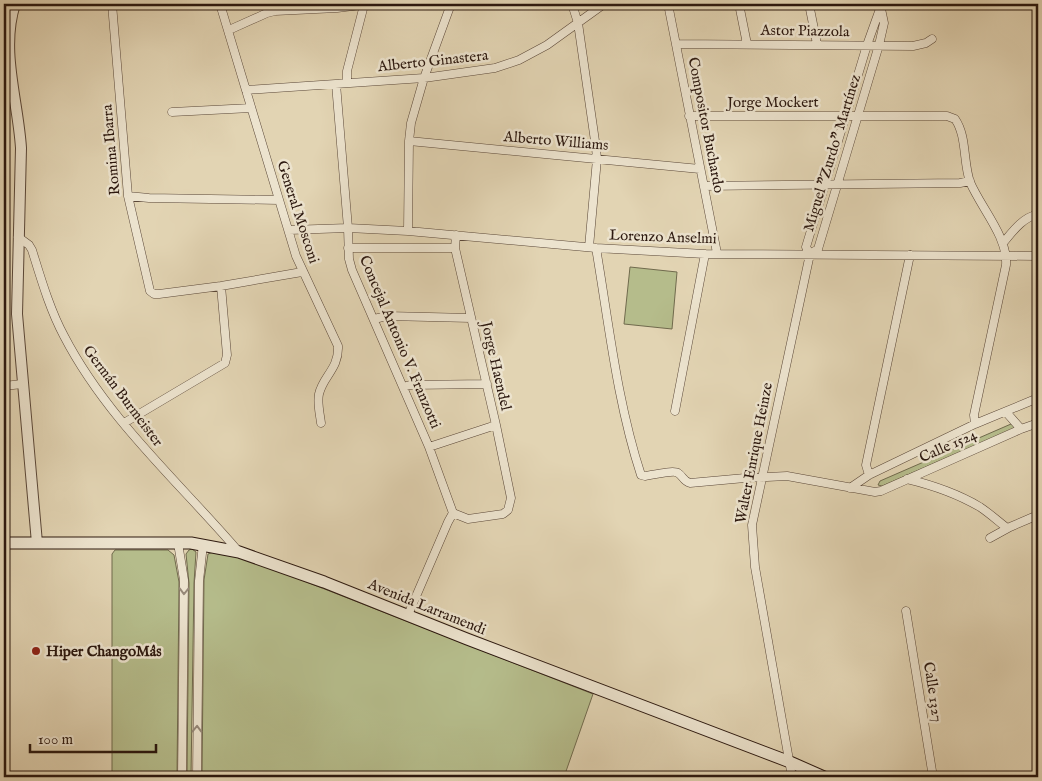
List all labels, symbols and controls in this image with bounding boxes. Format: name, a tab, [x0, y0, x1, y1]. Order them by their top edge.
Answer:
street label: Astor Piazzola	[759, 21, 850, 41]
street label: Alberto Ginastera	[376, 46, 490, 76]
street label: Compositor Buchardo	[684, 55, 728, 195]
street label: Miguel "Zurdo" Martínez	[799, 72, 865, 234]
street label: Jorge Mockert	[725, 93, 819, 112]
street label: Romina Ibarra	[98, 103, 124, 196]
street label: Alberto Williams	[502, 127, 609, 155]
street label: General Mosconi	[272, 158, 324, 266]
street label: Lorenzo Anselmi	[609, 226, 717, 248]
street label: Concejal Antonio V. Franzotti	[355, 253, 445, 431]
street label: Jorge Haendel	[476, 318, 516, 413]
street label: Germán Burmeister	[79, 342, 168, 451]
street label: Walter Enrique Heinze	[731, 381, 777, 525]
street label: Calle 1524	[916, 425, 980, 467]
street label: Avenida Larramendi	[364, 574, 489, 639]
one-way arrow	[179, 588, 189, 595]
place label: Hiper ChangoMâs	[46, 642, 162, 661]
marker: Hiper ChangoMâs	[30, 645, 42, 657]
street label: Calle 1327	[919, 661, 947, 723]
scale bar	[30, 721, 156, 753]
one-way arrow	[192, 724, 202, 732]
text: 100 m	[38, 730, 74, 749]

